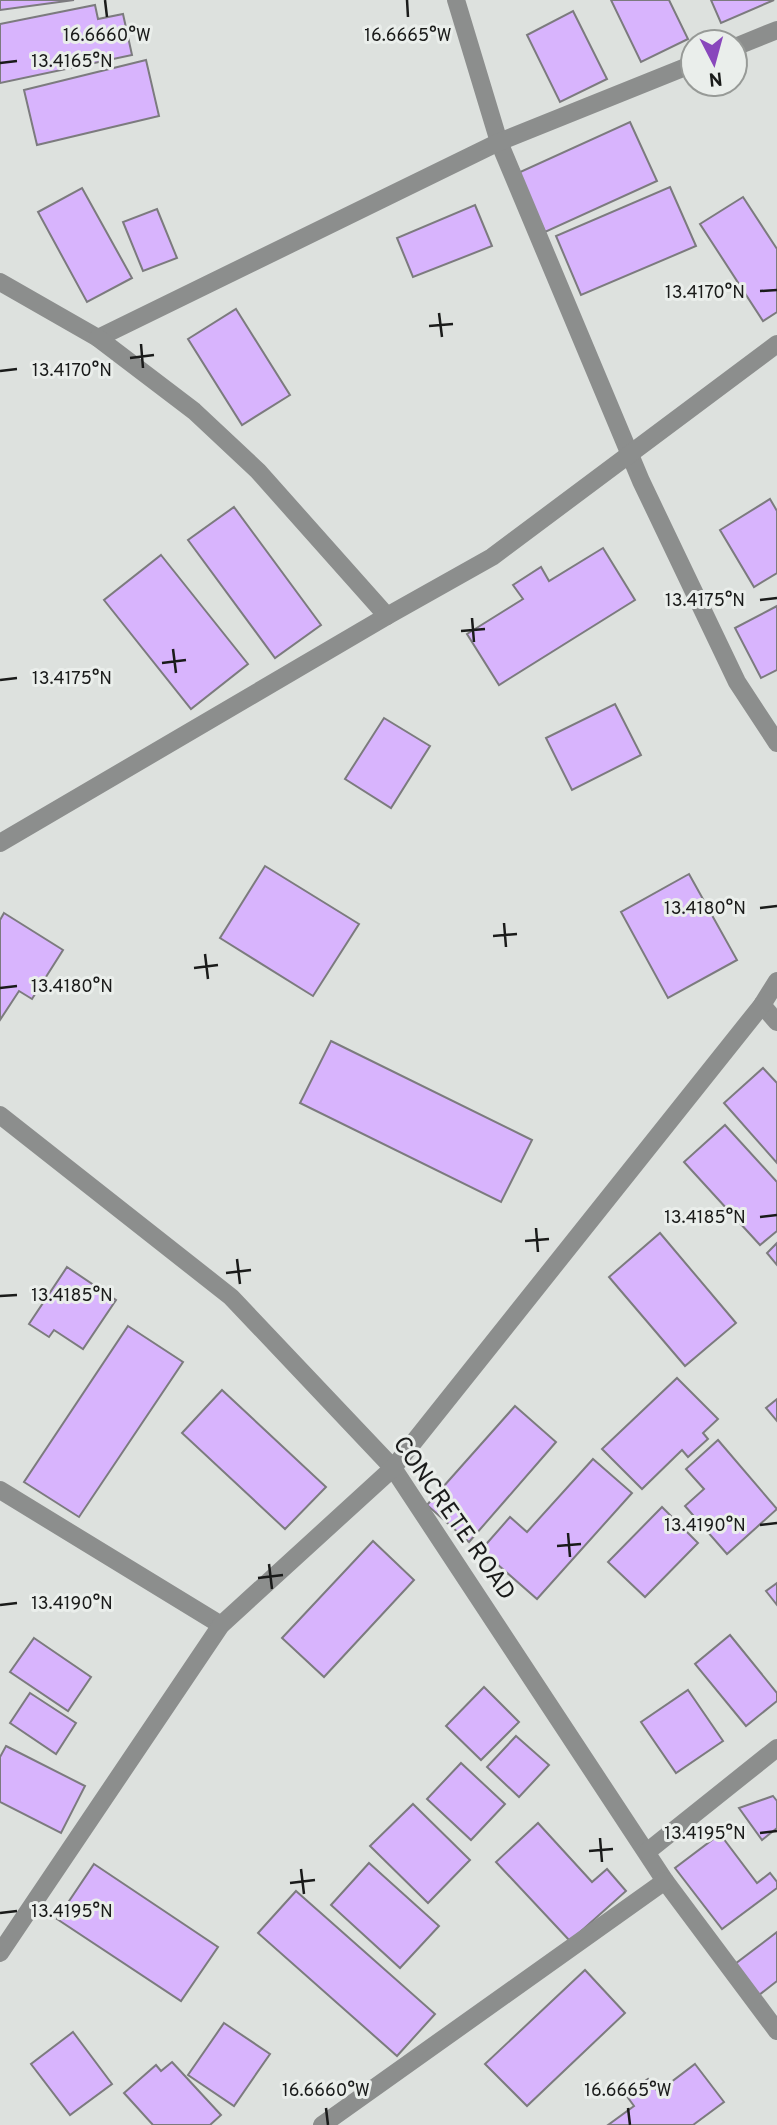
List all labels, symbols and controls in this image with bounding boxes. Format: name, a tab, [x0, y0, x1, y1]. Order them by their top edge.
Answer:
text: 16.6660°W	[63, 25, 151, 48]
text: 16.6665°W	[364, 25, 452, 48]
north arrow	[679, 28, 749, 98]
text: 13.4165°N	[31, 51, 113, 74]
text: N	[708, 65, 724, 91]
text: 13.4170°N	[665, 282, 745, 305]
text: 13.4170°N	[32, 360, 112, 383]
text: 13.4175°N	[665, 590, 745, 613]
text: 13.4175°N	[32, 668, 112, 691]
text: 13.4180°N	[664, 898, 746, 921]
text: 13.4180°N	[31, 976, 113, 999]
text: 13.4185°N	[664, 1207, 746, 1230]
text: 13.4185°N	[31, 1285, 113, 1308]
street label: CONCRETE ROAD	[385, 1431, 521, 1607]
text: 13.4190°N	[664, 1515, 746, 1538]
text: 13.4190°N	[31, 1593, 113, 1616]
text: 13.4195°N	[664, 1823, 746, 1846]
text: 13.4195°N	[31, 1901, 113, 1924]
text: 16.6660°W	[282, 2080, 370, 2103]
text: 16.6665°W	[584, 2080, 672, 2103]

